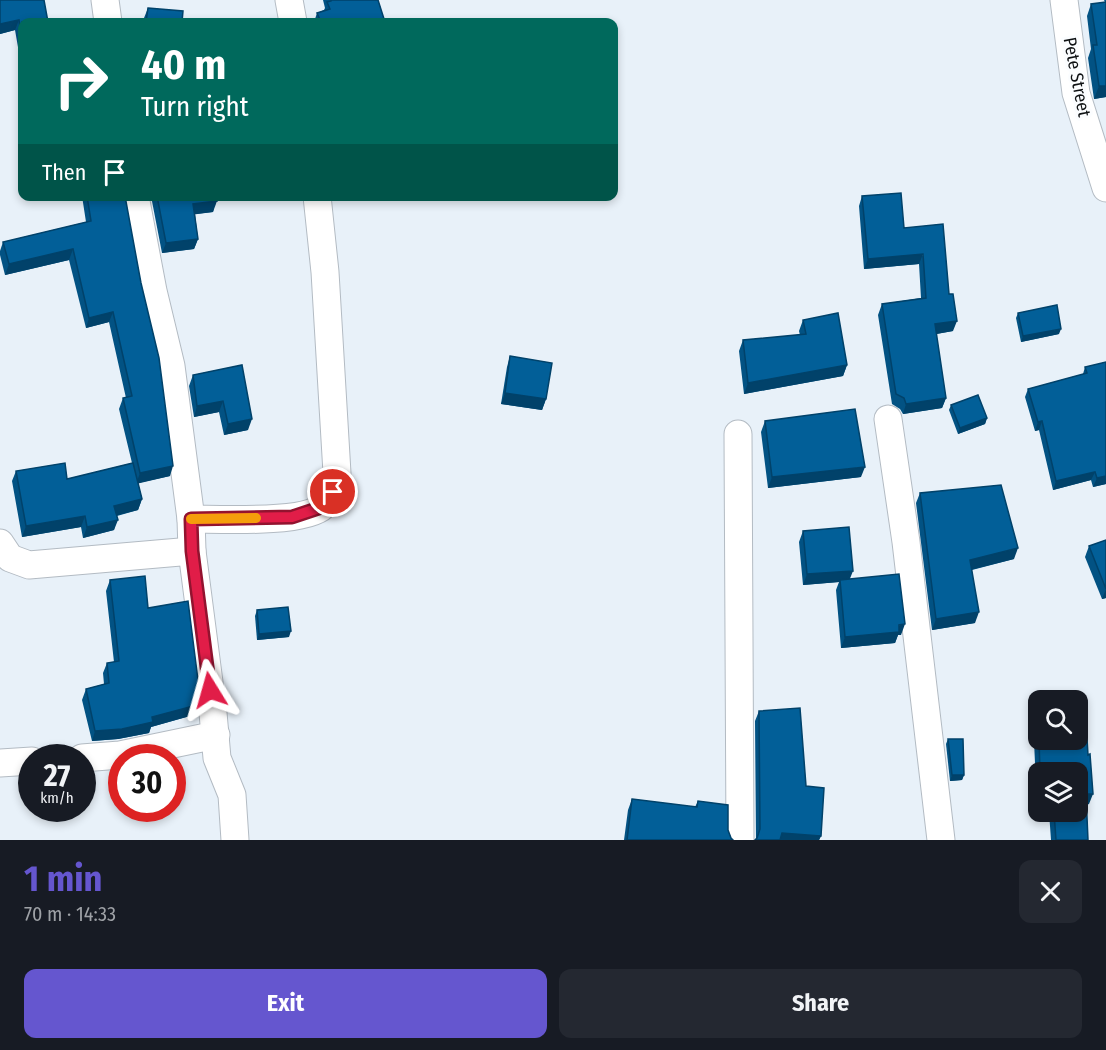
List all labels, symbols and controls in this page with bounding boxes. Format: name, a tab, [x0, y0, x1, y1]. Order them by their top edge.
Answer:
street label: Pete Street	[1058, 35, 1096, 119]
text: 40 m	[141, 40, 226, 90]
icon: right	[42, 42, 120, 120]
text: Turn right	[141, 91, 249, 123]
icon: arrive	[98, 156, 131, 189]
text: Then	[42, 159, 86, 186]
pin	[307, 466, 358, 517]
icon: arrive	[316, 475, 349, 508]
position arrow	[178, 658, 242, 722]
map controls	[1028, 690, 1088, 822]
button: search	[1028, 690, 1088, 750]
speed limit sign: 30	[108, 744, 186, 822]
text: 27	[44, 758, 70, 794]
button: layers	[1028, 762, 1088, 822]
text: km/h	[40, 789, 74, 807]
text: 1 min	[24, 857, 102, 901]
button: close	[1019, 860, 1082, 923]
text: 70 m · 14:33	[24, 902, 116, 926]
button: Exit	[24, 969, 547, 1038]
button: Share	[559, 969, 1082, 1038]

